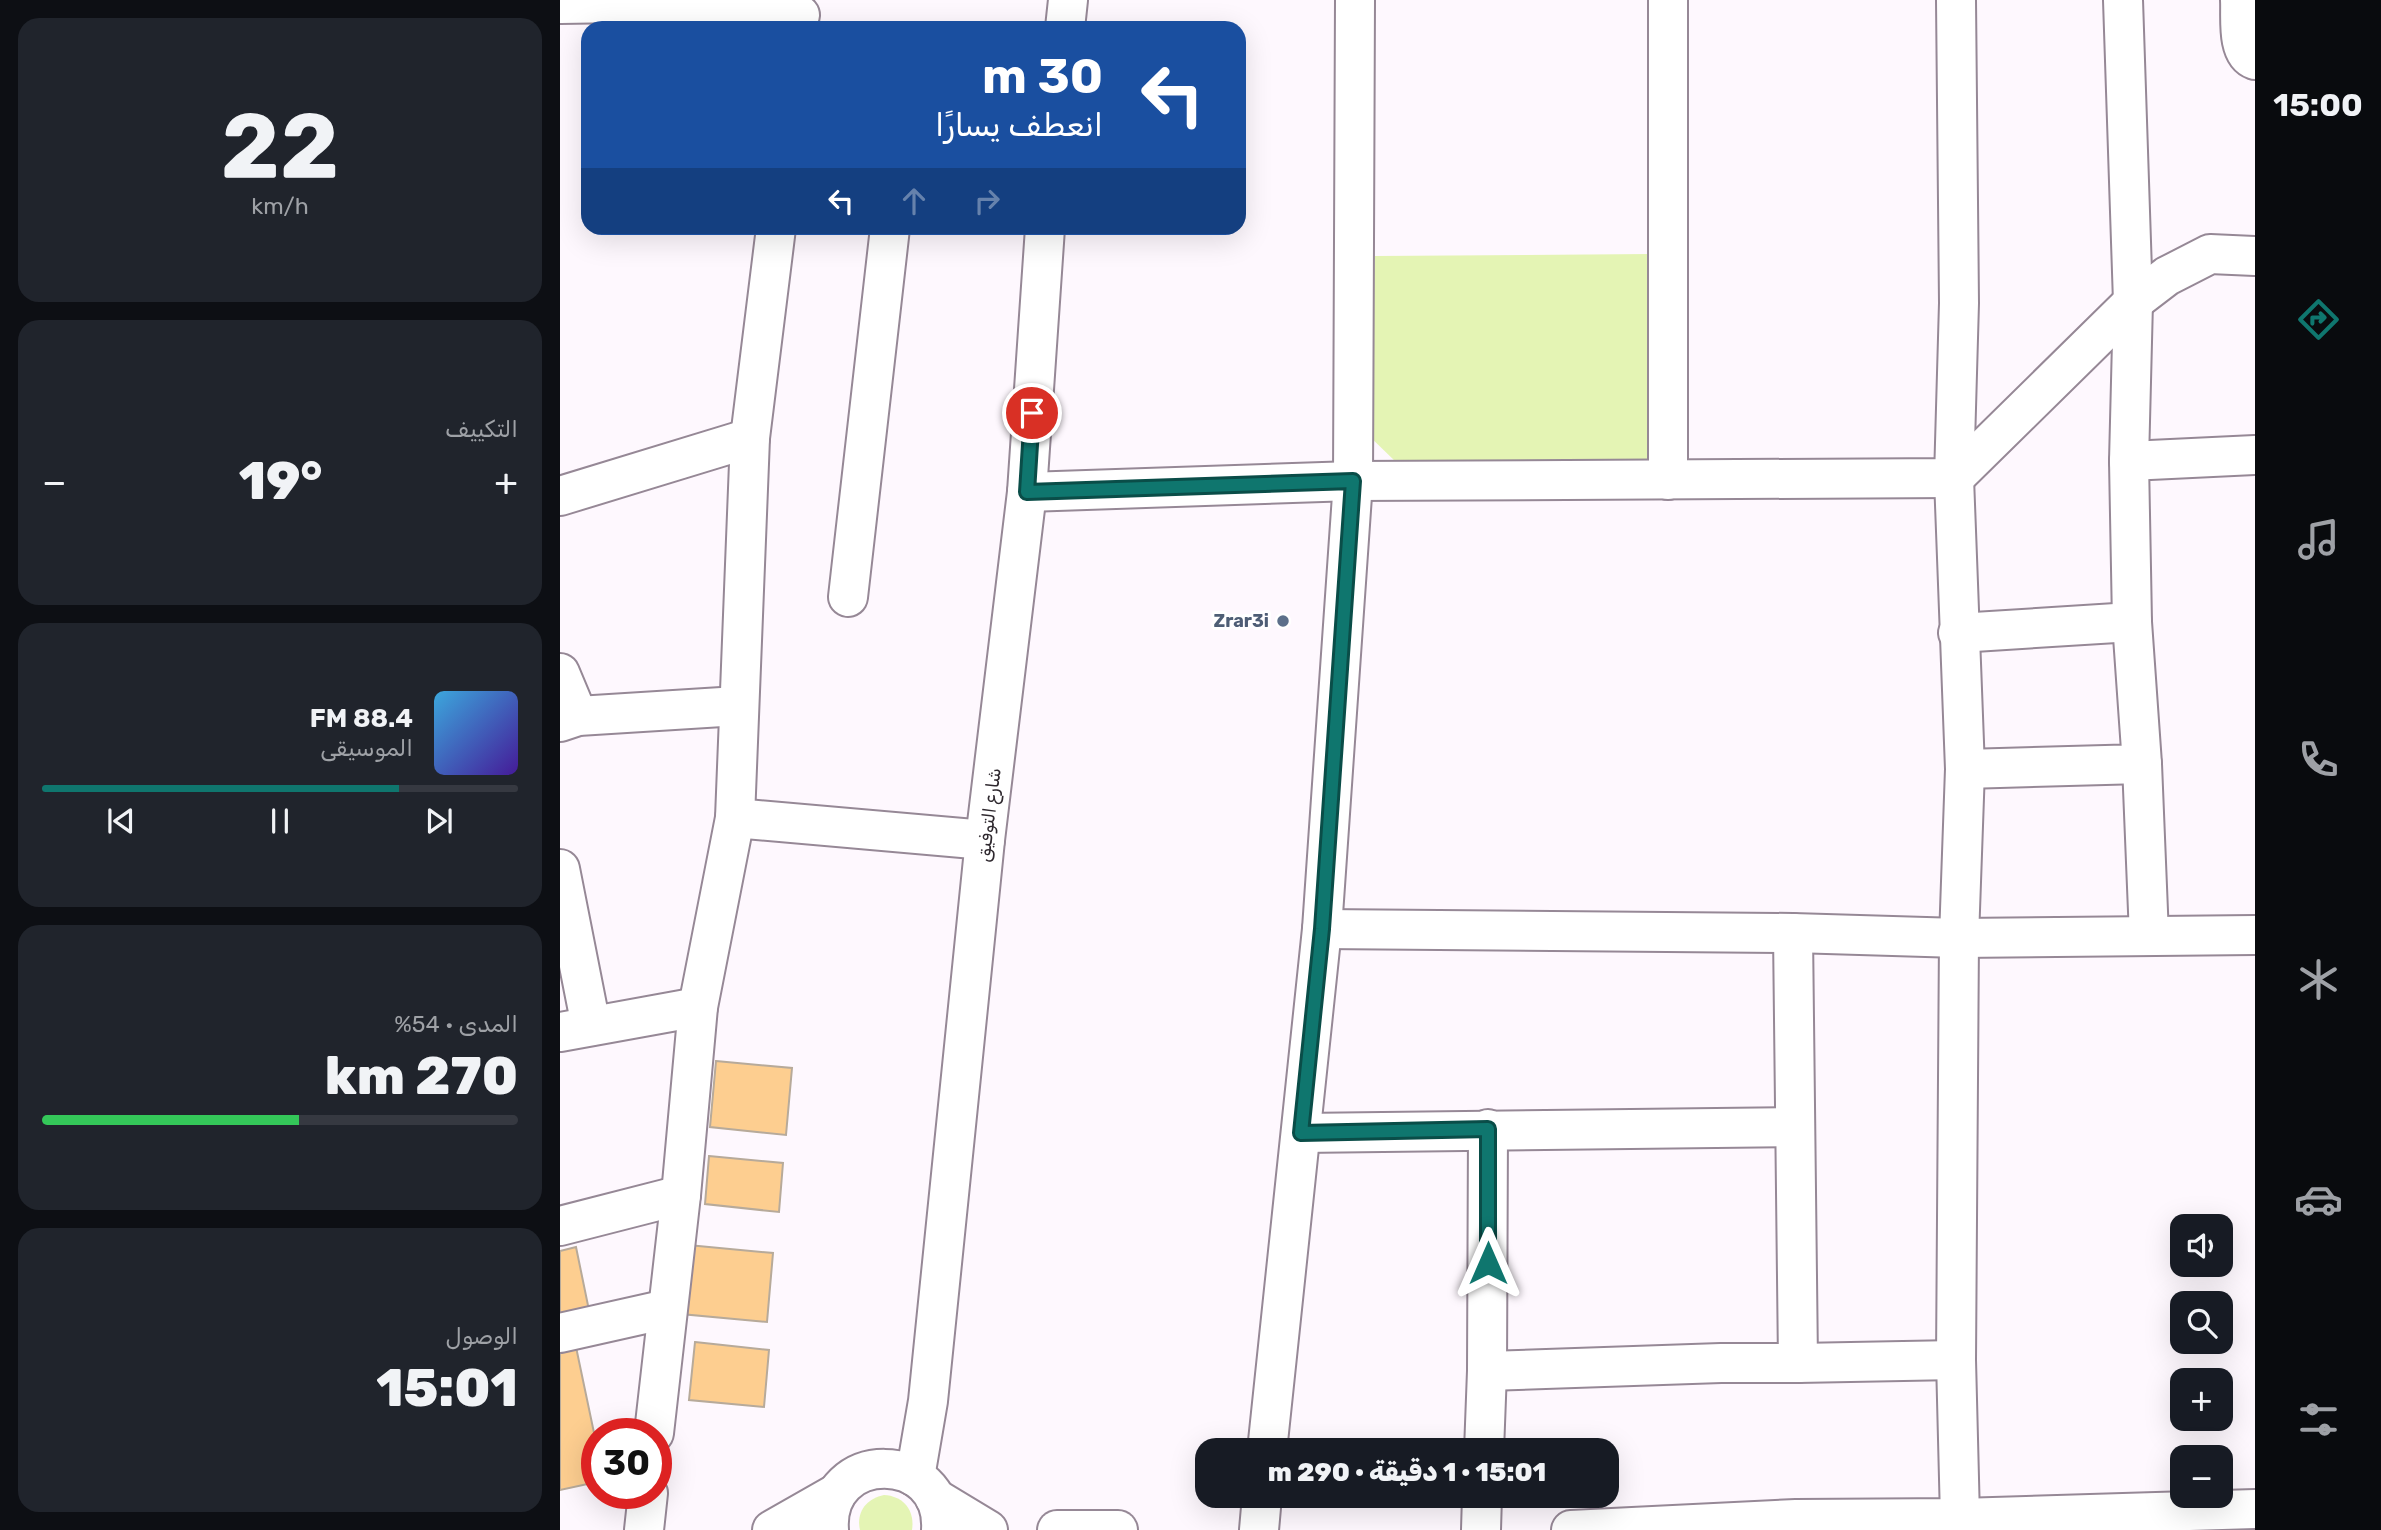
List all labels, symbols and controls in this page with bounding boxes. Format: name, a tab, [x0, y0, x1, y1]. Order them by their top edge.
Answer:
text: 30 m	[982, 47, 1103, 105]
icon: left	[1127, 49, 1218, 140]
text: 15:00	[2273, 86, 2363, 124]
text: 22	[221, 92, 339, 200]
text: انعطف يسارًا	[935, 106, 1103, 144]
icon: left	[822, 182, 860, 220]
icon: ahead	[895, 182, 933, 220]
icon: right	[968, 182, 1006, 220]
text: km/h	[251, 192, 309, 220]
icon: directions	[2294, 295, 2343, 344]
pin	[1002, 383, 1062, 443]
icon: arrive	[1013, 394, 1051, 432]
text: التكييف	[445, 415, 518, 443]
text: 19°	[239, 450, 322, 512]
text: −	[42, 459, 67, 505]
text: +	[494, 459, 518, 505]
icon: music	[2294, 515, 2343, 564]
place label: Zrar3i	[1214, 610, 1269, 632]
marker: Zrar3i	[1275, 613, 1291, 629]
text: 88.4 FM	[310, 703, 413, 734]
text: الموسيقى	[320, 734, 413, 762]
icon: phone	[2294, 735, 2343, 784]
street label: شارع التوفيق	[972, 767, 1007, 864]
icon: previous	[102, 802, 140, 840]
icon: pause	[261, 802, 299, 840]
icon: next	[420, 802, 458, 840]
icon: climate	[2294, 955, 2343, 1004]
text: المدى · 54%	[394, 1010, 518, 1038]
text: 270 km	[325, 1045, 518, 1107]
icon: car	[2294, 1175, 2343, 1224]
map controls	[2170, 1214, 2233, 1508]
button: sound	[2170, 1214, 2233, 1277]
position arrow	[1451, 1226, 1525, 1300]
button: search	[2170, 1291, 2233, 1354]
text: الوصول	[446, 1322, 518, 1350]
text: 15:01	[376, 1357, 518, 1419]
button: +	[2170, 1368, 2233, 1431]
icon: filters	[2294, 1395, 2343, 1444]
speed limit sign: 30	[581, 1418, 672, 1509]
button: −	[2170, 1445, 2233, 1508]
text: 15:01 · 1 دقيقة · 290 m	[1268, 1457, 1546, 1488]

